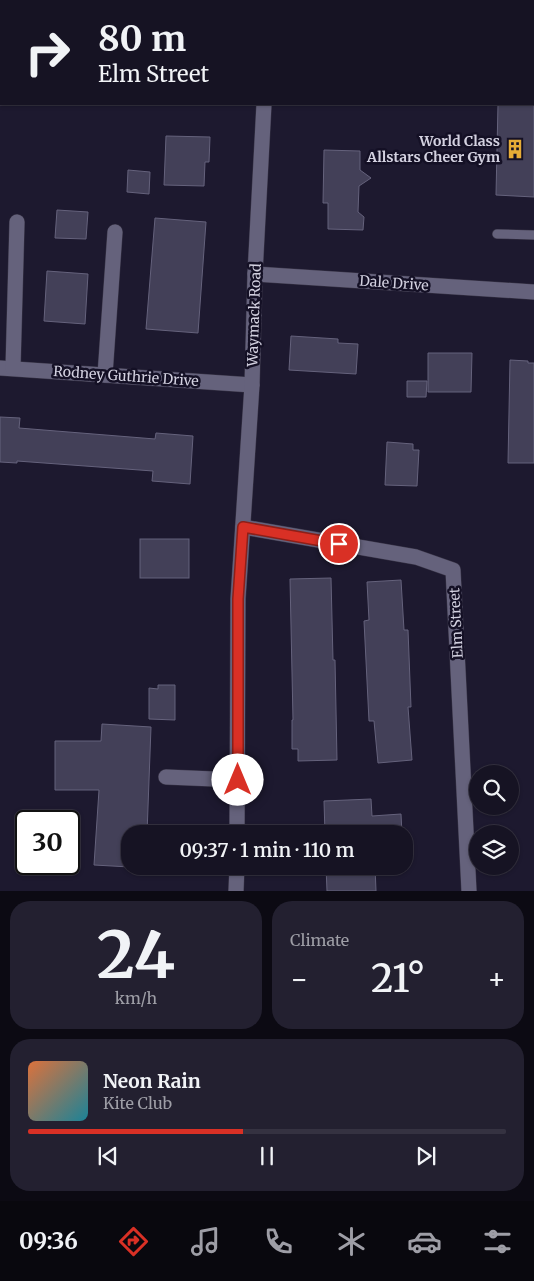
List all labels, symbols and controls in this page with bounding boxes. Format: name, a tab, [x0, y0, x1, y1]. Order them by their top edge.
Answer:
text: 80 m	[98, 17, 186, 61]
icon: right	[15, 20, 80, 85]
text: Elm Street	[98, 60, 209, 88]
place label: World Class Allstars Cheer Gym	[366, 132, 500, 166]
building icon: World Class Allstars Cheer Gym	[504, 138, 526, 160]
street label: Waymack Road	[243, 262, 265, 368]
street label: Dale Drive	[359, 272, 429, 294]
street label: Rodney Guthrie Drive	[53, 362, 199, 390]
pin	[318, 523, 360, 565]
icon: arrive	[325, 530, 353, 558]
street label: Elm Street	[445, 587, 467, 659]
position arrow	[211, 753, 263, 805]
map controls	[469, 765, 519, 875]
button: search	[469, 765, 519, 815]
speed limit sign: 30	[15, 810, 80, 875]
button: layers	[469, 825, 519, 875]
text: 09:37 · 1 min · 110 m	[180, 838, 354, 862]
text: 24	[97, 914, 175, 996]
text: Climate	[290, 930, 349, 950]
text: 21°	[371, 955, 425, 1002]
text: −	[290, 961, 309, 997]
text: +	[487, 961, 506, 997]
text: km/h	[115, 988, 157, 1008]
text: Neon Rain	[103, 1069, 201, 1093]
text: Kite Club	[103, 1093, 172, 1113]
icon: previous	[94, 1142, 122, 1170]
icon: pause	[253, 1142, 281, 1170]
icon: next	[412, 1142, 440, 1170]
icon: directions	[116, 1224, 151, 1259]
icon: music	[188, 1224, 223, 1259]
icon: phone	[261, 1224, 296, 1259]
icon: climate	[334, 1224, 369, 1259]
icon: car	[407, 1224, 442, 1259]
icon: filters	[480, 1224, 515, 1259]
text: 09:36	[19, 1227, 78, 1255]

